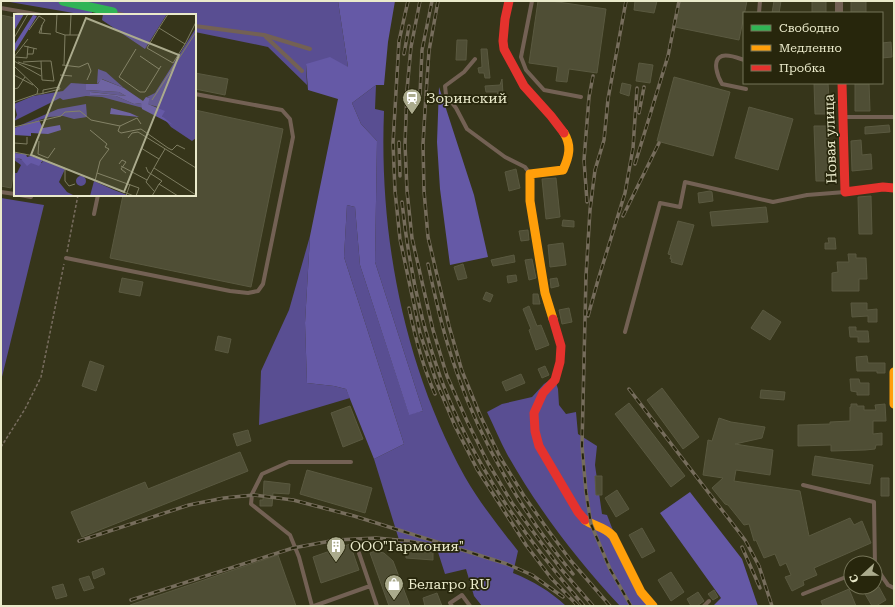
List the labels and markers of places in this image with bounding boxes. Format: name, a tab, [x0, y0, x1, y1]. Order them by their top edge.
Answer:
station icon: Зоринский	[401, 87, 423, 115]
place label: Зоринский	[426, 90, 507, 106]
building icon: ООО"Гармония"	[325, 535, 347, 563]
place label: ООО"Гармония"	[350, 538, 464, 554]
shop icon: Белагро RU	[383, 573, 405, 601]
place label: Белагро RU	[408, 576, 490, 592]

